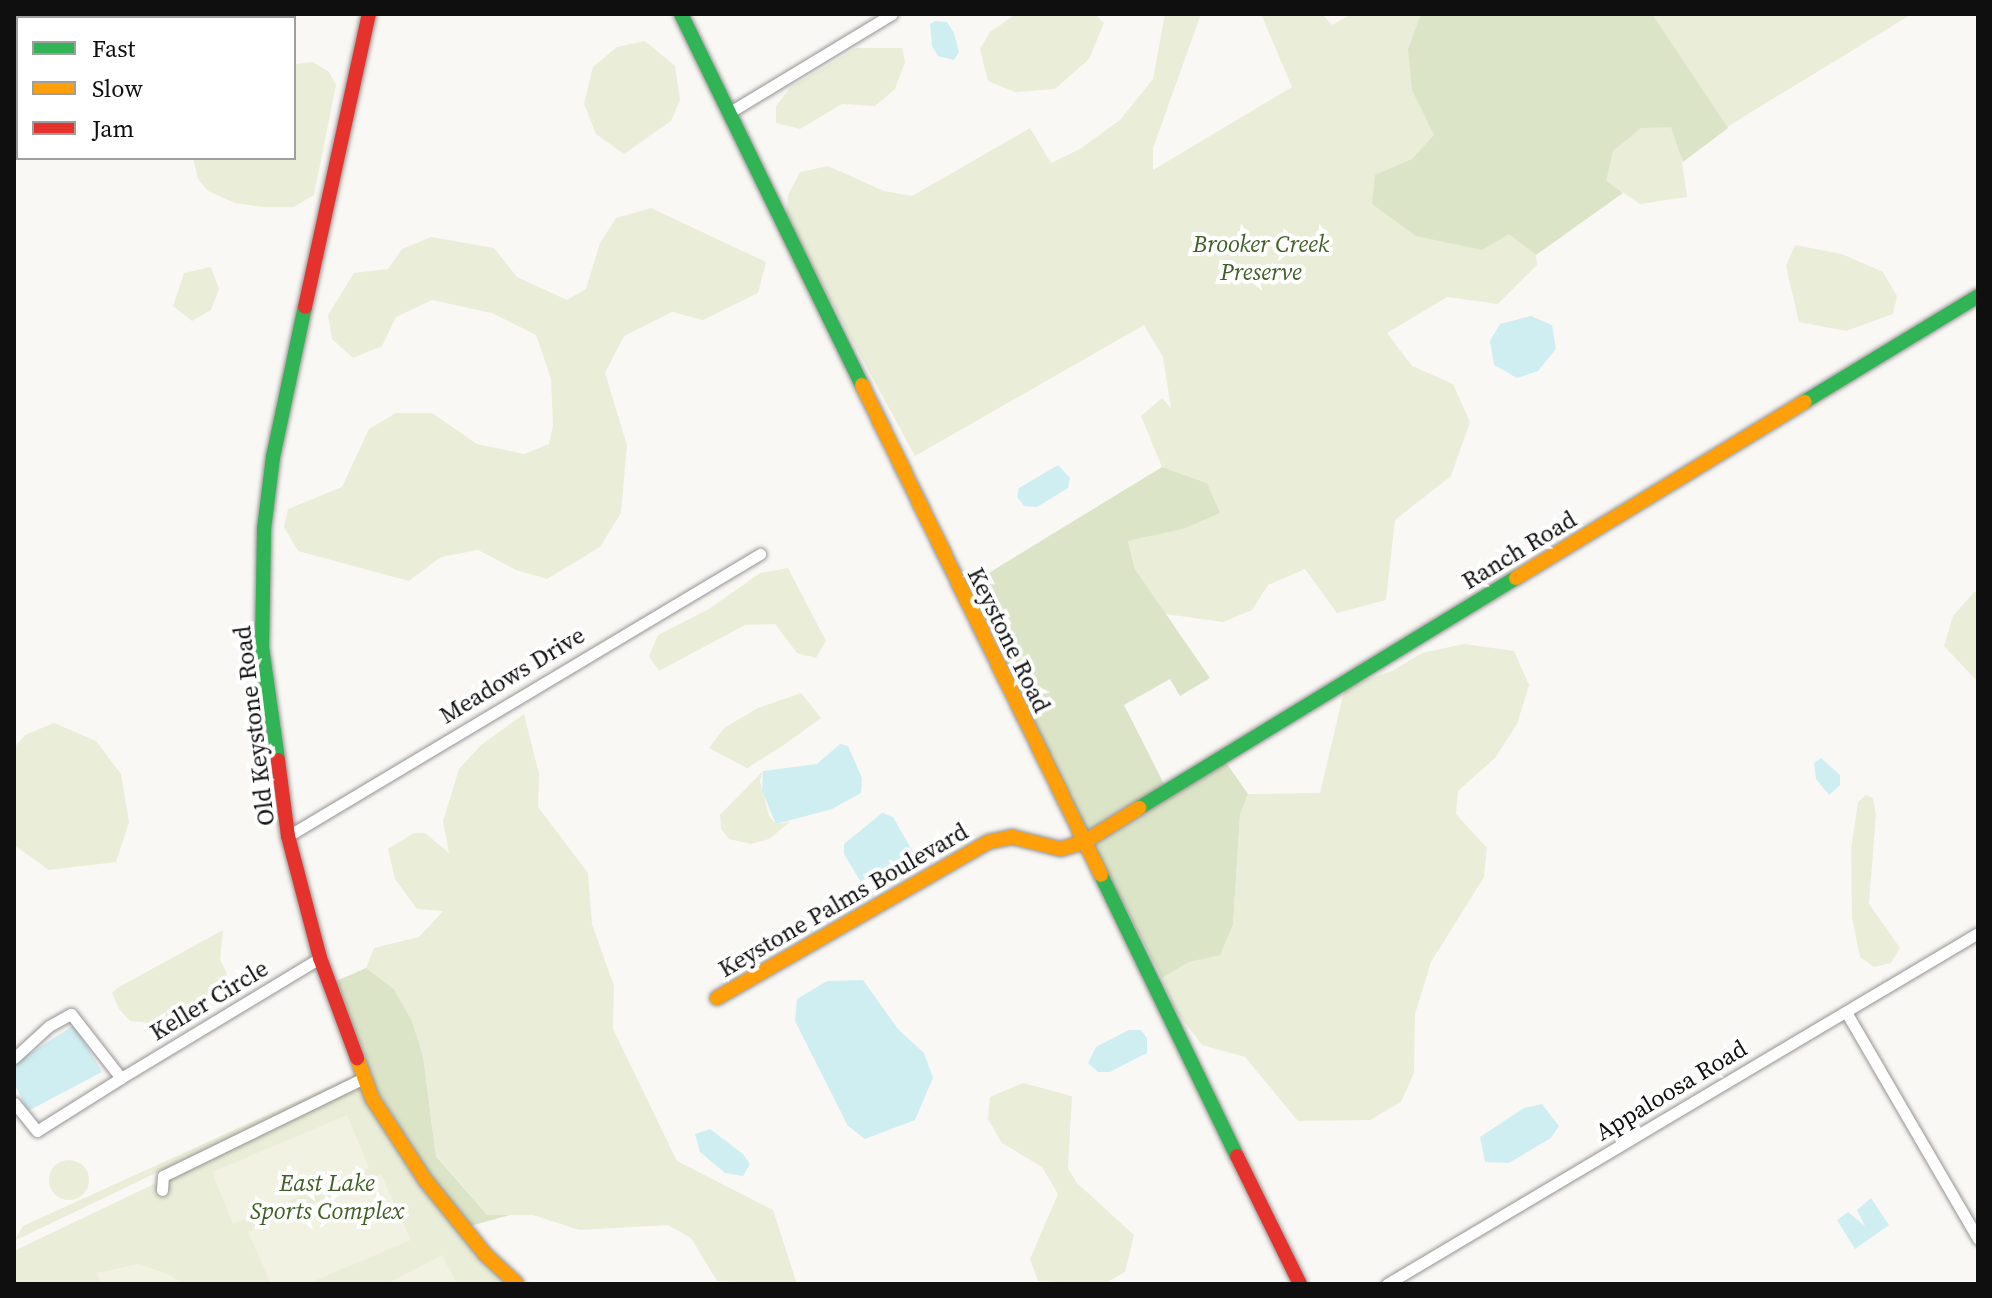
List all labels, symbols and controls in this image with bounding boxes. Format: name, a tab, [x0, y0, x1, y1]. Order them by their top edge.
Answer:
legend	[16, 16, 296, 160]
text: Fast	[92, 32, 135, 65]
text: Slow	[92, 72, 143, 105]
text: Jam	[92, 112, 134, 145]
park label: Brooker Creek Preserve	[1193, 230, 1329, 286]
street label: Ranch Road	[1457, 505, 1581, 595]
street label: Keystone Road	[961, 563, 1057, 717]
street label: Meadows Drive	[434, 620, 590, 730]
street label: Old Keystone Road	[227, 624, 281, 828]
street label: Keystone Palms Boulevard	[713, 817, 973, 983]
street label: Keller Circle	[145, 953, 273, 1047]
street label: Appaloosa Road	[1590, 1034, 1752, 1146]
park label: East Lake Sports Complex	[250, 1169, 404, 1225]

